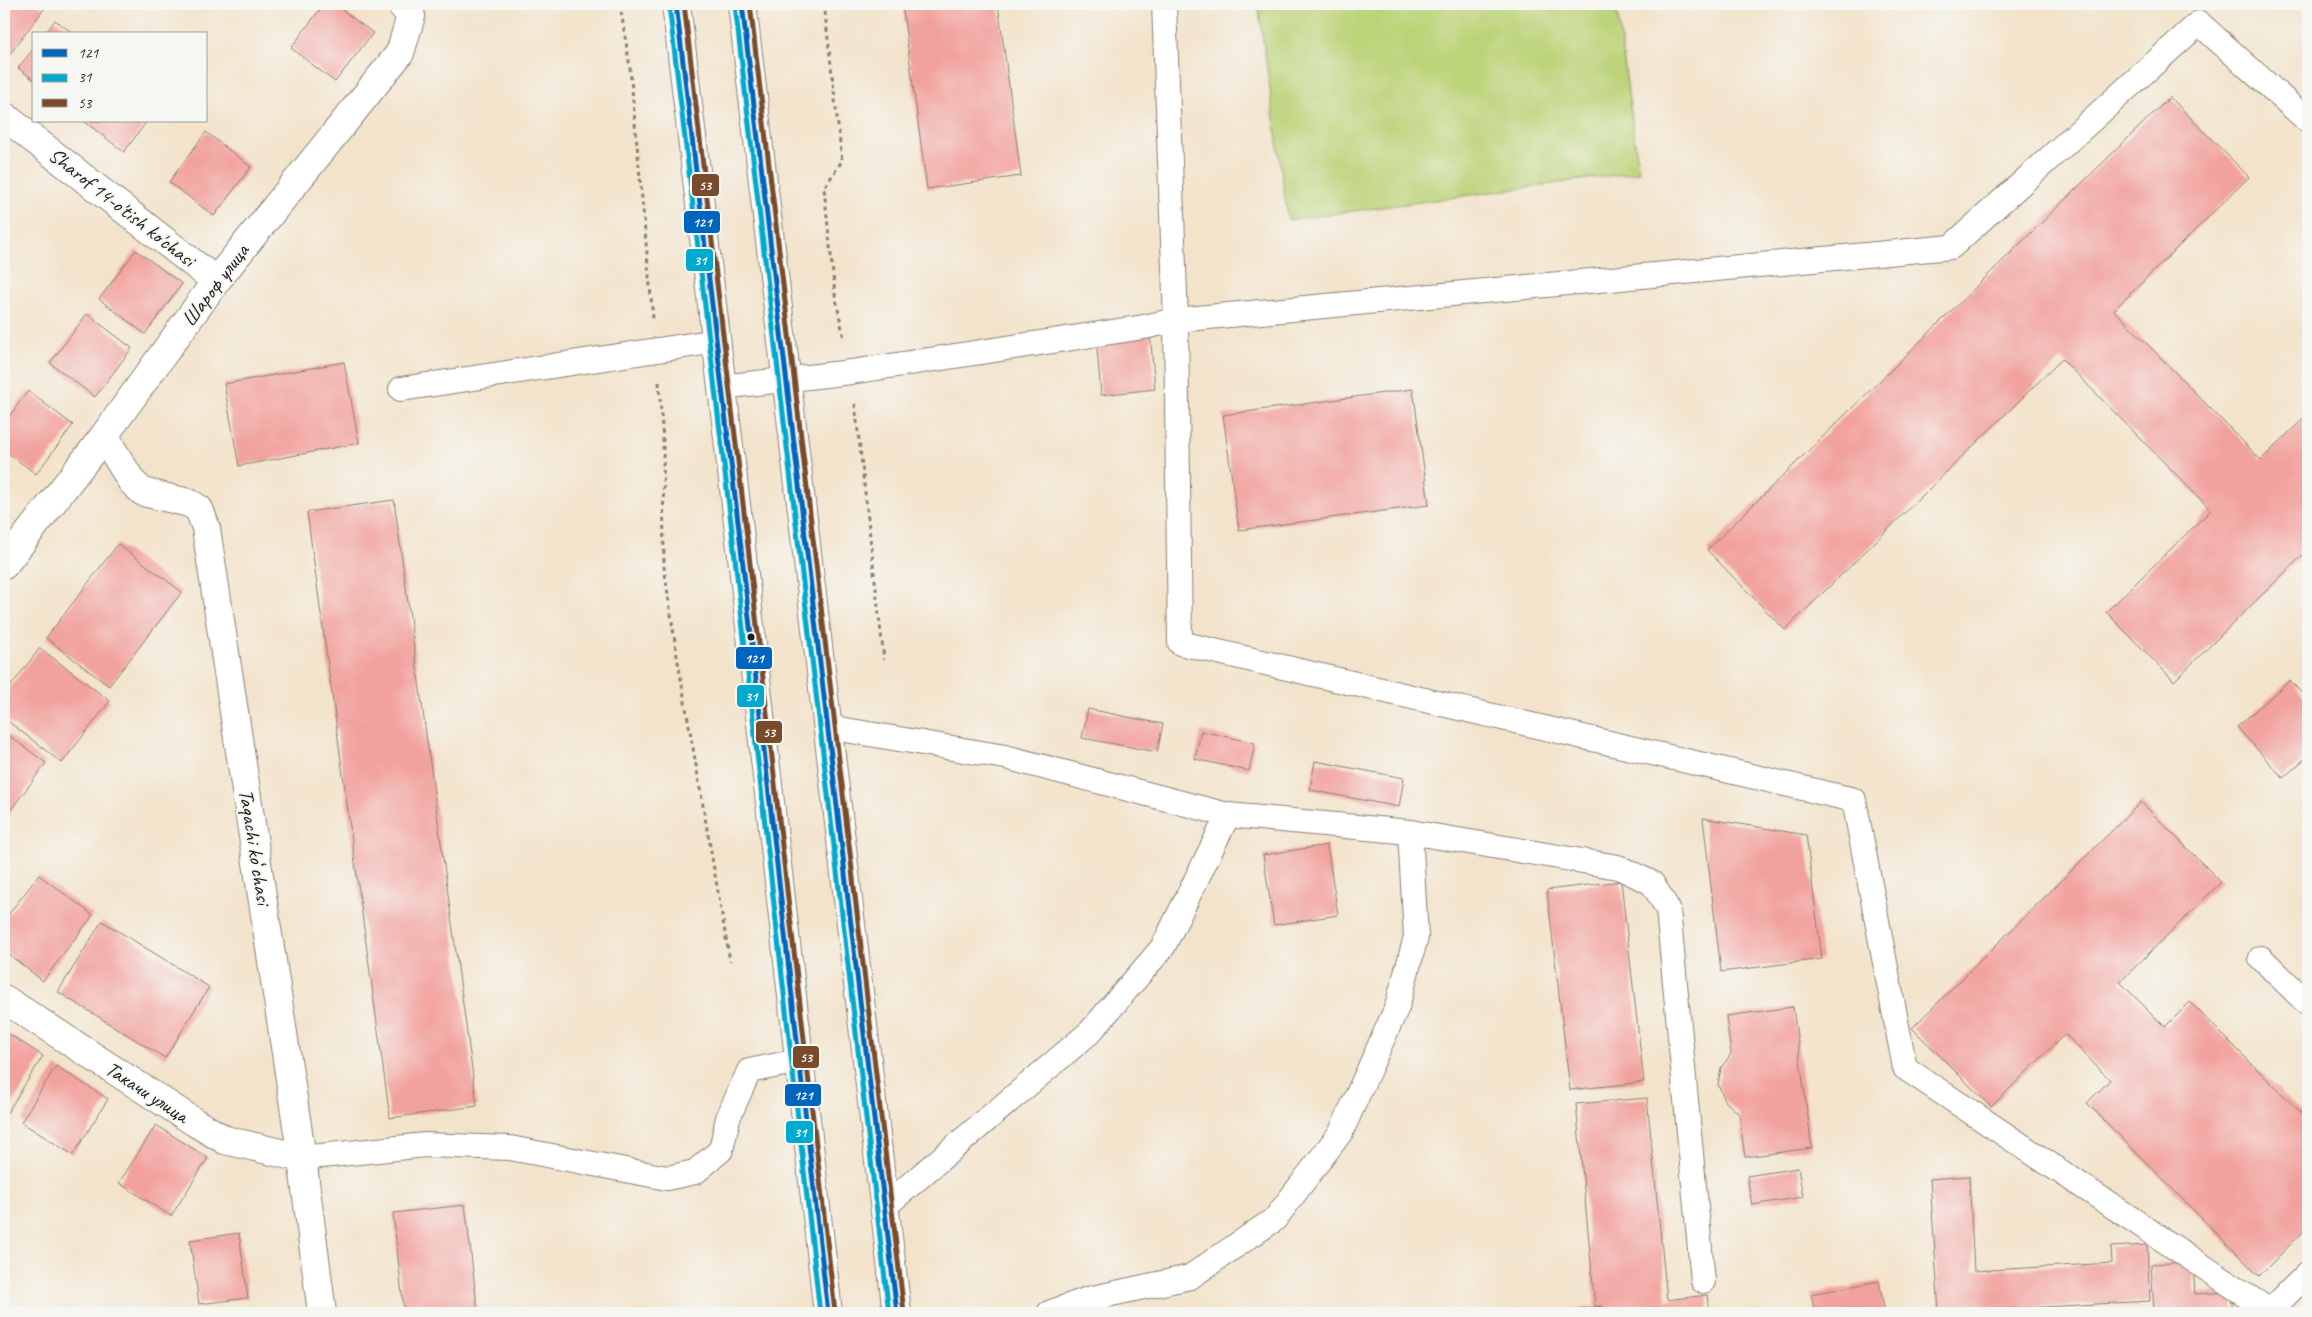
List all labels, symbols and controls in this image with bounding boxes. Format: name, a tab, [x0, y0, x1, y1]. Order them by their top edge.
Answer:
legend	[32, 32, 208, 122]
text: 121	[78, 44, 100, 63]
text: 31	[78, 68, 93, 87]
text: 53	[78, 94, 93, 113]
street label: Sharof 14-o'tish ko'chasi	[44, 142, 203, 274]
line badge: 53	[691, 173, 720, 197]
text: 53	[699, 177, 713, 194]
line badge: 121	[683, 210, 721, 234]
text: 121	[693, 214, 713, 231]
street label: Шароф улица	[176, 237, 255, 331]
line badge: 31	[685, 248, 714, 272]
text: 31	[694, 252, 708, 269]
unlabelled marker	[746, 632, 756, 642]
line badge: 121	[735, 646, 773, 670]
text: 121	[745, 650, 765, 667]
line badge: 31	[736, 684, 765, 708]
text: 31	[745, 688, 759, 705]
line badge: 53	[755, 720, 783, 744]
text: 53	[763, 724, 777, 741]
street label: Taqachi koʻchasi	[233, 787, 277, 910]
line badge: 53	[792, 1045, 820, 1069]
text: 53	[800, 1049, 814, 1066]
street label: Такачи улица	[101, 1056, 195, 1130]
line badge: 121	[784, 1083, 822, 1107]
text: 121	[794, 1087, 814, 1104]
line badge: 31	[785, 1120, 814, 1144]
text: 31	[794, 1124, 808, 1141]

